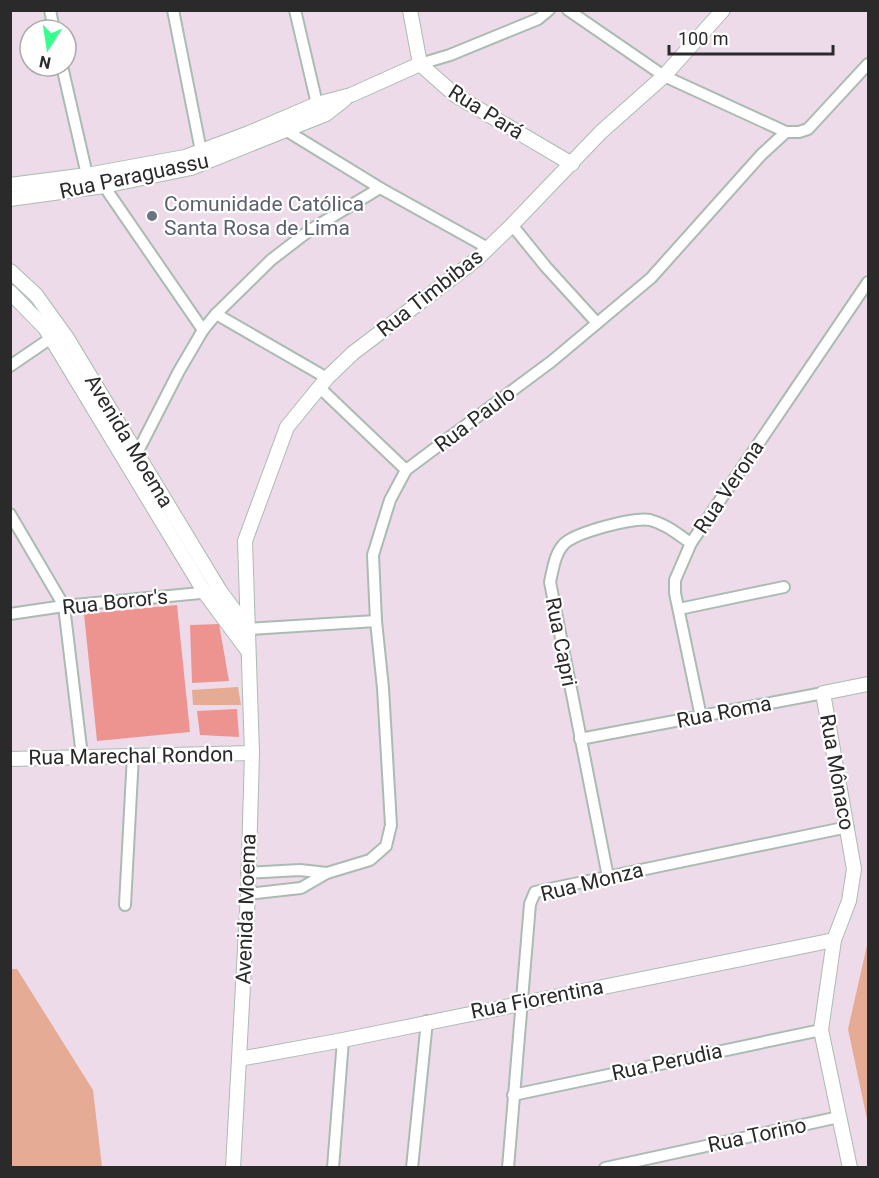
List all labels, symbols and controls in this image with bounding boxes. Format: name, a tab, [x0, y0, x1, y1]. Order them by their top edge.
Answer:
north arrow	[18, 18, 78, 78]
scale bar	[669, 18, 832, 56]
text: 100 m	[678, 28, 729, 49]
text: N	[37, 52, 52, 73]
street label: Rua Pará	[444, 80, 528, 144]
street label: Rua Paraguassu	[57, 148, 211, 204]
place label: Comunidade Católica Santa Rosa de Lima	[164, 192, 364, 240]
marker: Comunidade Católica Santa Rosa de Lima	[145, 209, 159, 223]
street label: Rua Timbibas	[372, 244, 488, 342]
street label: Avenida Moema	[80, 370, 178, 512]
street label: Rua Paulo	[430, 381, 520, 457]
street label: Rua Verona	[689, 436, 769, 538]
street label: Rua Boror's	[61, 585, 169, 619]
street label: Rua Capri	[541, 595, 581, 689]
street label: Rua Roma	[675, 691, 773, 733]
street label: Rua Mônaco	[815, 712, 859, 832]
street label: Rua Marechal Rondon	[28, 742, 234, 770]
street label: Avenida Moema	[231, 833, 261, 985]
street label: Rua Monza	[538, 858, 646, 906]
street label: Rua Fiorentina	[469, 974, 605, 1024]
street label: Rua Perudia	[609, 1039, 725, 1085]
street label: Rua Torino	[706, 1113, 808, 1157]

